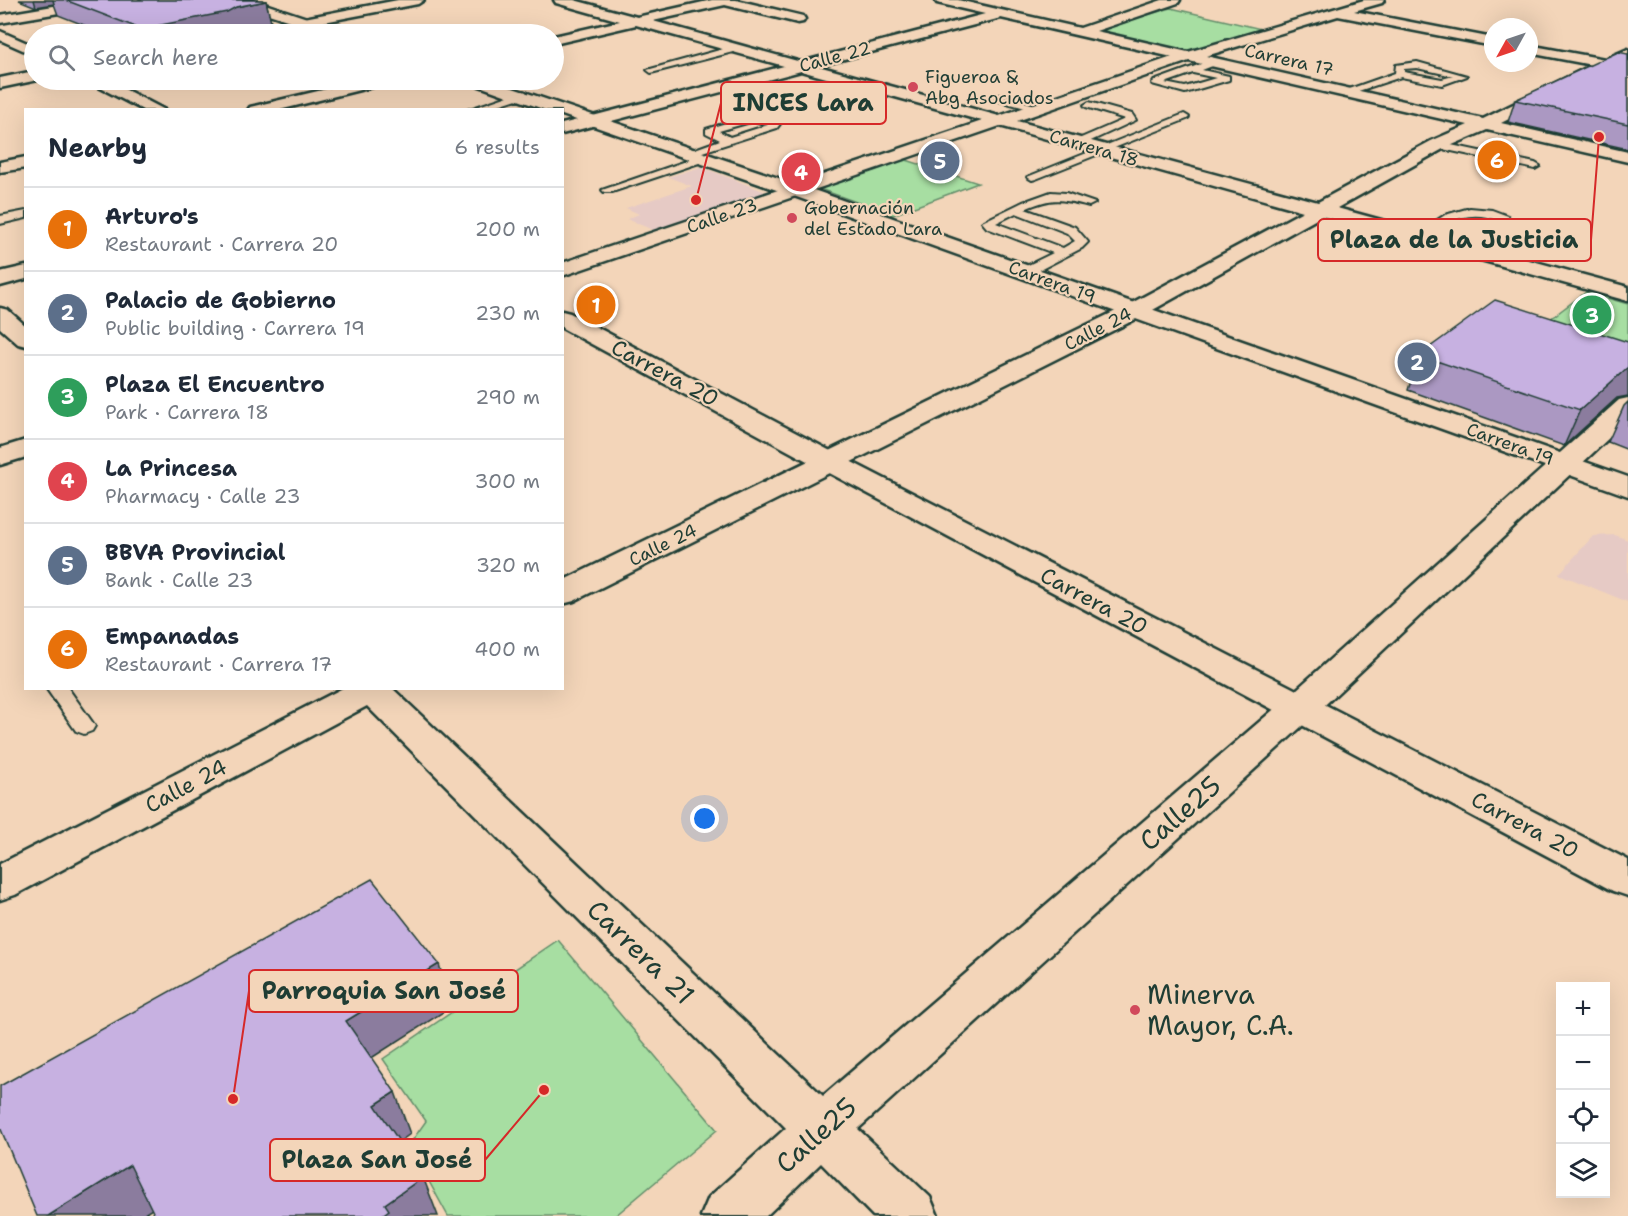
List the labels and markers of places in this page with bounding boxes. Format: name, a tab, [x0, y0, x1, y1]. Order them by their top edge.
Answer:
place label: Figueroa & Abg Asociados	[925, 65, 1054, 110]
marker: Figueroa & Abg Asociados	[906, 80, 920, 94]
callout: INCES Lara	[721, 82, 886, 124]
pin: 5	[920, 138, 960, 184]
pin: 6	[1478, 138, 1516, 182]
pin: 4	[782, 150, 820, 195]
place label: Gobernación del Estado Lara	[804, 196, 942, 241]
marker: Gobernación del Estado Lara	[785, 211, 799, 225]
callout: Plaza de la Justicia	[1318, 219, 1591, 261]
pin: 1	[576, 282, 616, 328]
pin: 3	[1572, 292, 1612, 338]
pin: 2	[1398, 340, 1436, 385]
callout: Parroquia San José	[249, 970, 518, 1012]
place label: Minerva Mayor, C.A.	[1147, 976, 1294, 1044]
marker: Minerva Mayor, C.A.	[1128, 1003, 1142, 1017]
callout: Plaza San José	[270, 1139, 485, 1181]

